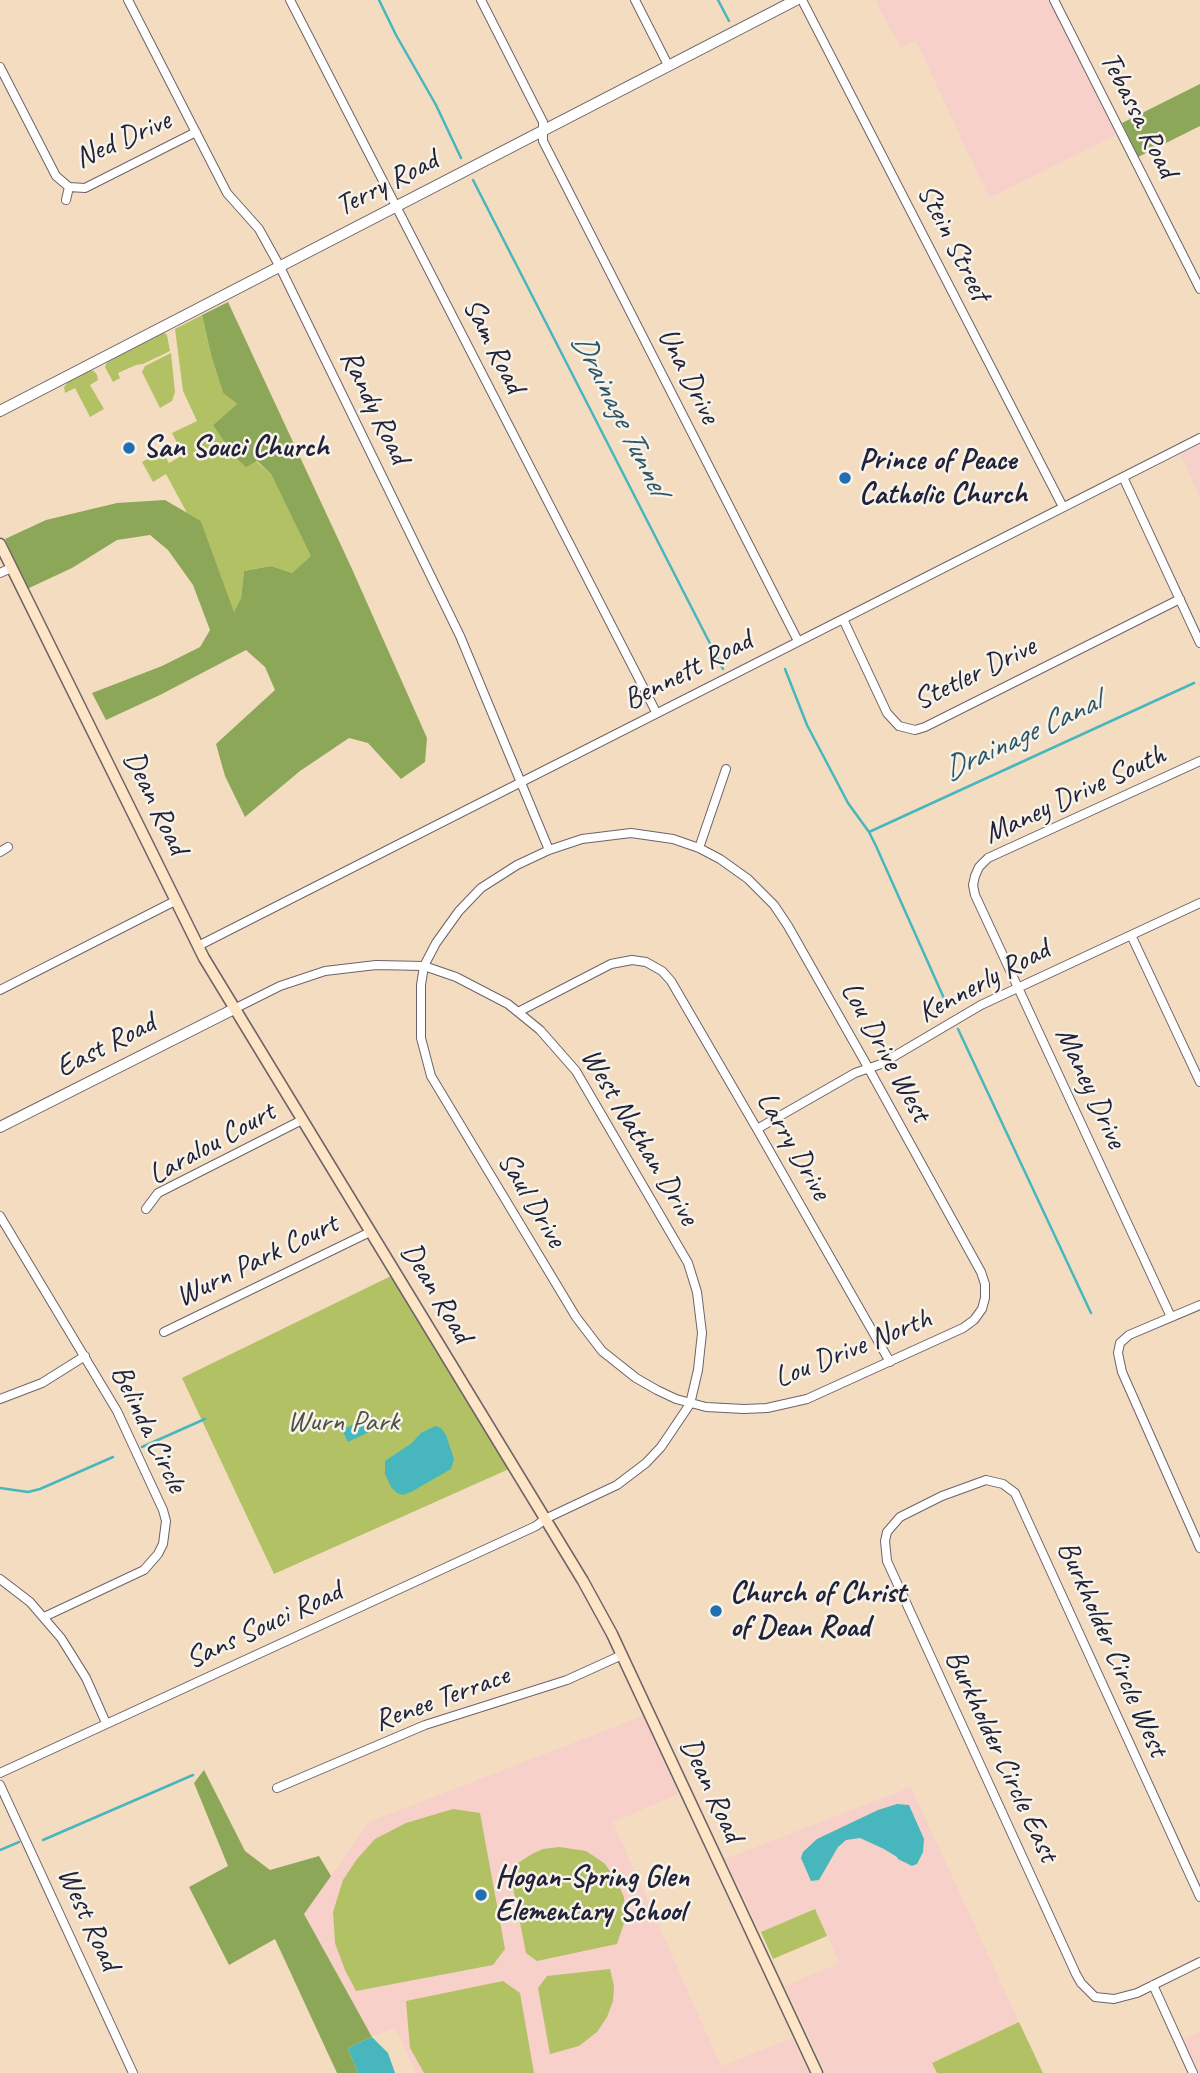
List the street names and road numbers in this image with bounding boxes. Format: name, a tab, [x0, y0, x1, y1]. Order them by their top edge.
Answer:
street label: Tebassa Road	[1091, 46, 1185, 184]
street label: Ned Drive	[70, 103, 176, 177]
street label: Terry Road	[330, 143, 444, 225]
street label: Stein Street	[908, 178, 998, 308]
street label: Sam Road	[454, 293, 532, 399]
street label: Una Drive	[649, 322, 727, 430]
street label: Randy Road	[331, 344, 417, 470]
street label: Bennett Road	[618, 623, 758, 719]
street label: Stetler Drive	[908, 629, 1042, 719]
street label: Maney Drive South	[979, 737, 1171, 853]
street label: Dean Road	[115, 745, 195, 861]
street label: Kennerly Road	[912, 932, 1056, 1032]
street label: Lou Drive West	[832, 976, 938, 1128]
street label: East Road	[50, 1006, 162, 1086]
street label: Maney Drive	[1046, 1022, 1134, 1154]
street label: West Nathan Drive	[572, 1042, 706, 1232]
street label: Larry Drive	[748, 1086, 838, 1206]
street label: Laralou Court	[142, 1094, 282, 1194]
street label: Saul Drive	[489, 1146, 573, 1254]
street label: Wurn Park Court	[170, 1206, 344, 1316]
street label: Dean Road	[392, 1236, 480, 1350]
street label: Lou Drive North	[769, 1301, 937, 1397]
street label: Belinda Circle	[102, 1359, 194, 1499]
street label: Burkholder Circle West	[1048, 1536, 1176, 1762]
street label: Sans Souci Road	[180, 1574, 348, 1678]
street label: Burkholder Circle East	[936, 1644, 1066, 1868]
street label: Renee Terrace	[370, 1658, 514, 1740]
street label: Dean Road	[671, 1732, 751, 1848]
street label: West Road	[49, 1862, 127, 1976]

